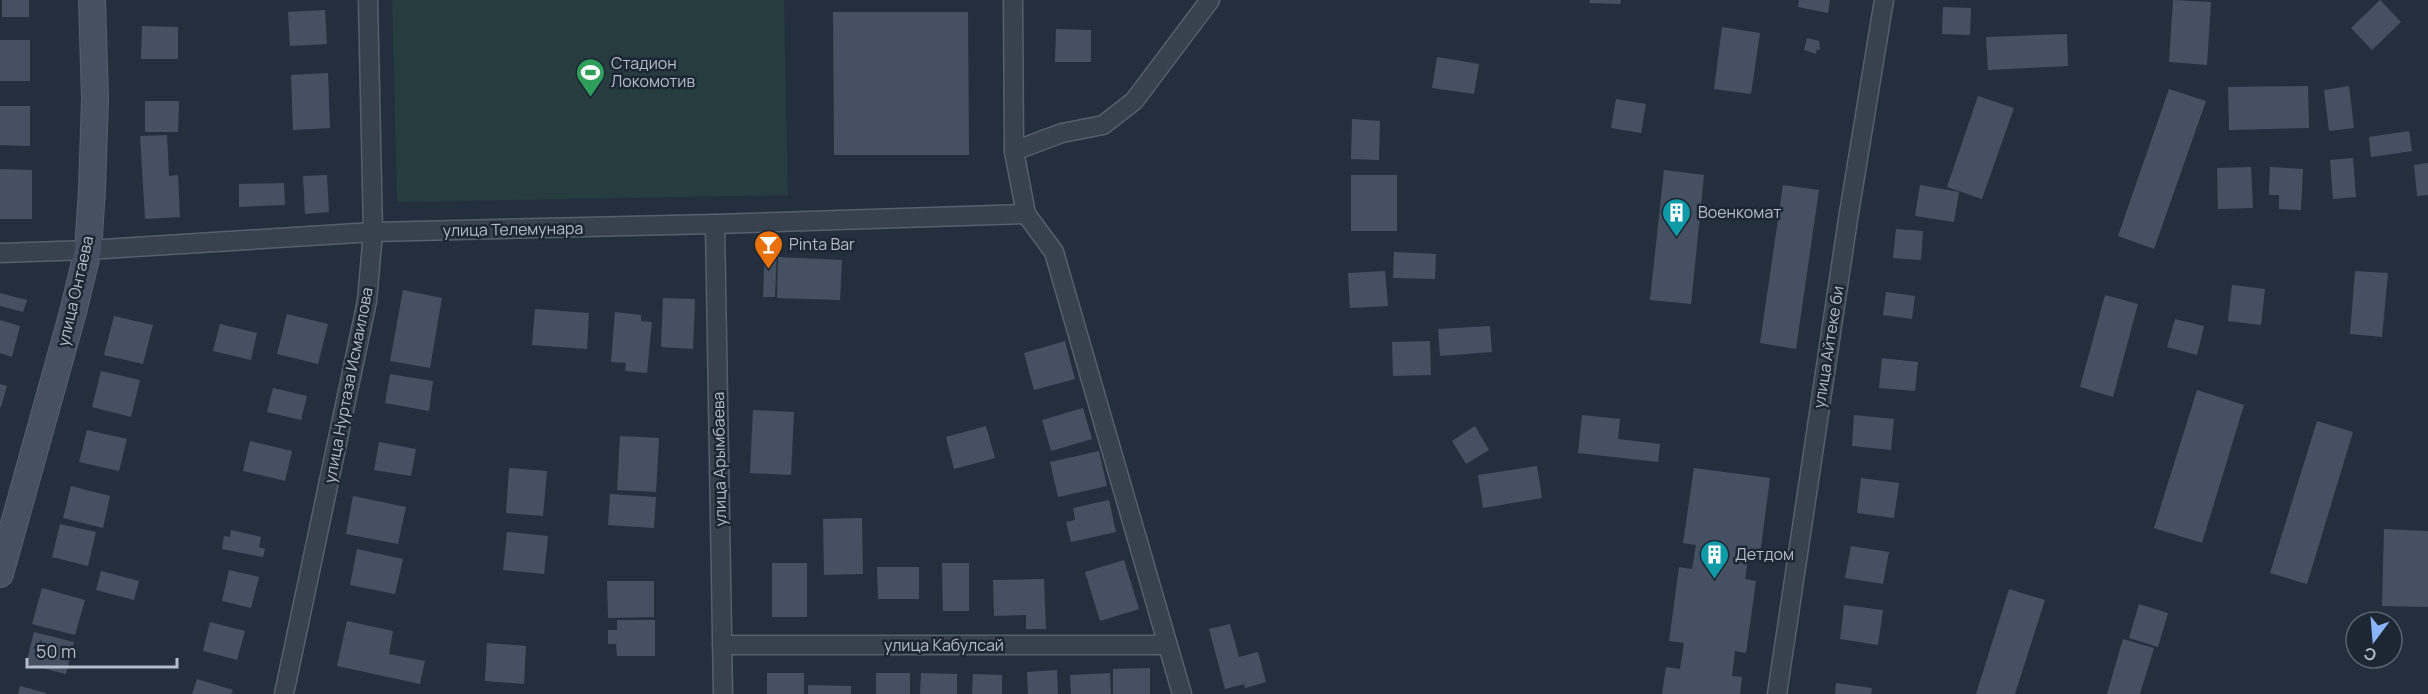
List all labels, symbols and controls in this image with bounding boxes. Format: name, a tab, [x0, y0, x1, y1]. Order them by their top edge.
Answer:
place label: Стадион Локомотив	[611, 52, 695, 92]
sports icon: Стадион Локомотив	[574, 56, 606, 98]
building icon: Военкомат	[1661, 196, 1693, 238]
place label: Военкомат	[1698, 201, 1781, 223]
street label: улица Телемунара	[442, 217, 584, 241]
bar icon: Pinta Bar	[752, 228, 784, 270]
place label: Pinta Bar	[789, 233, 855, 255]
street label: улица Онтаева	[52, 234, 98, 348]
street label: улица Айтеке би	[1807, 284, 1849, 410]
street label: улица Нуртаза Исмаилова	[318, 285, 378, 485]
street label: улица Арымбаева	[707, 391, 731, 527]
building icon: Детдом	[1698, 538, 1730, 580]
place label: Детдом	[1735, 543, 1794, 565]
north arrow	[2344, 610, 2404, 670]
scale bar	[27, 631, 177, 669]
street label: улица Кабулсай	[884, 634, 1004, 656]
text: 50 m	[36, 639, 76, 663]
text: С	[2361, 642, 2379, 667]

